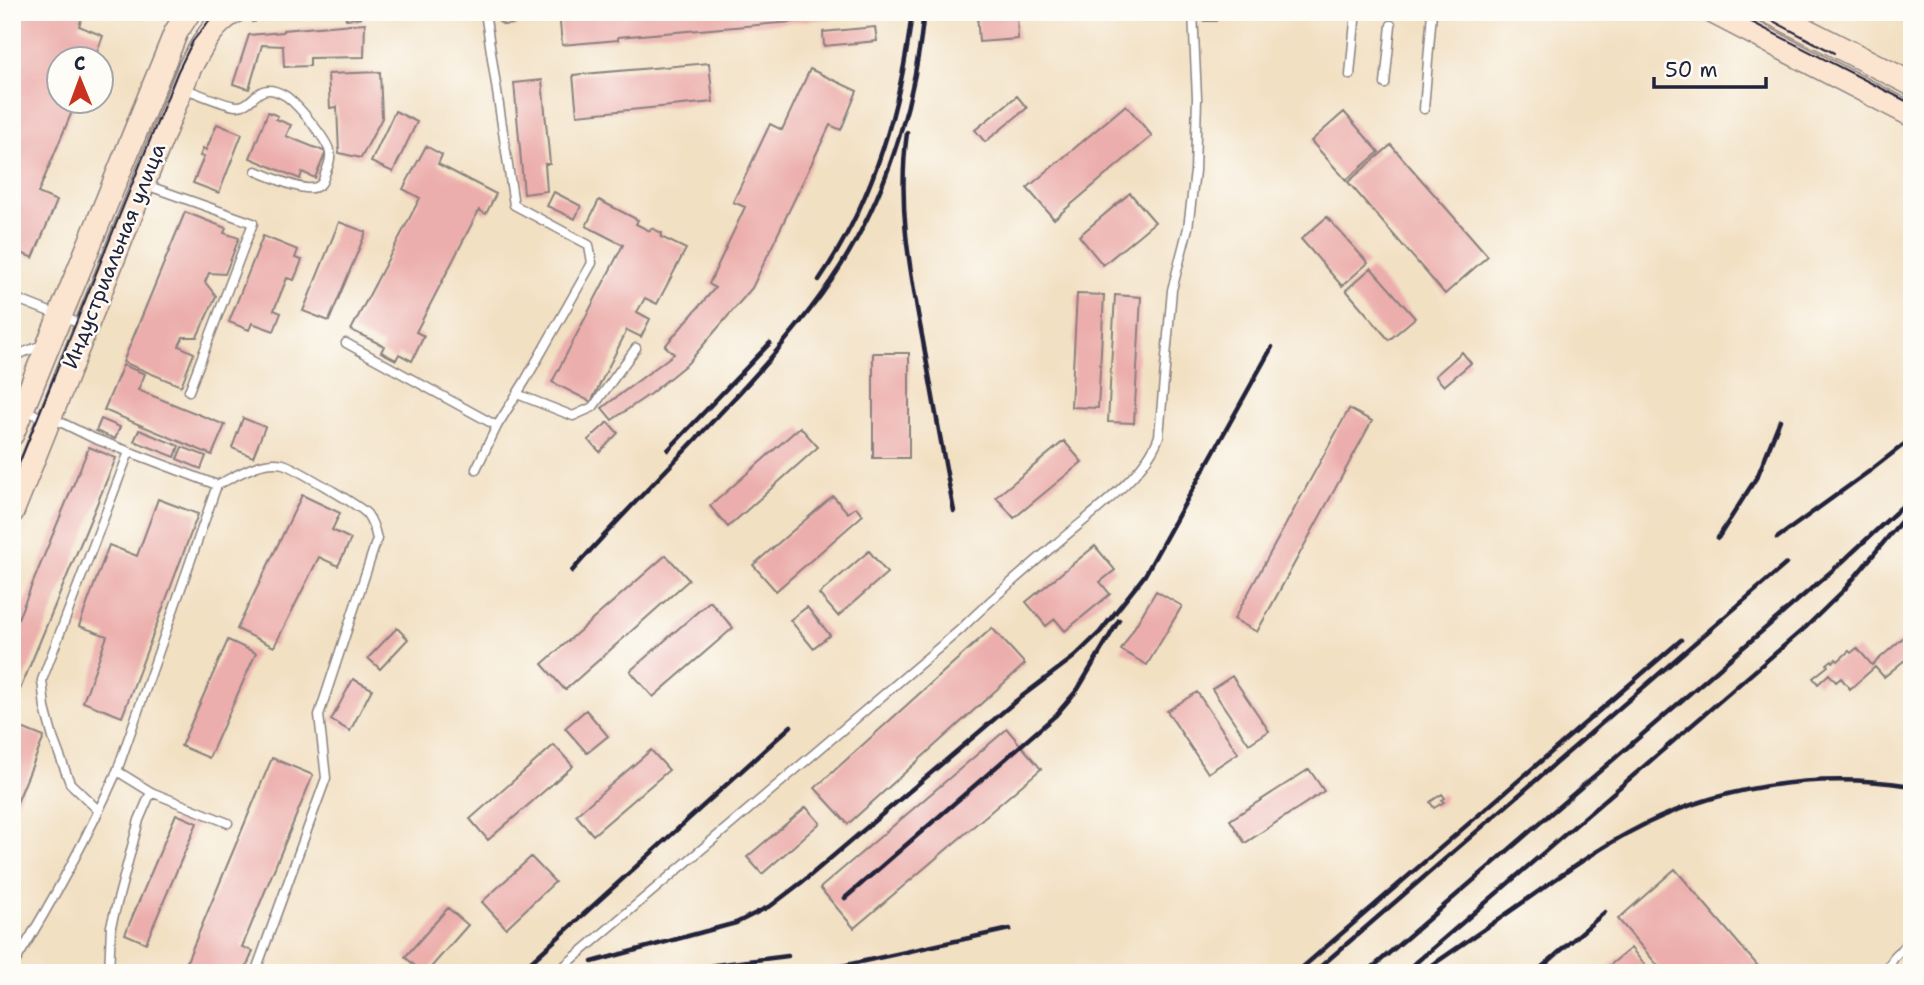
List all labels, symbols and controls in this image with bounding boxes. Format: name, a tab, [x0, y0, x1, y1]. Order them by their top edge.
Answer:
north arrow	[46, 46, 116, 116]
scale bar	[1654, 46, 1766, 90]
text: С	[74, 51, 86, 76]
text: 50 m	[1665, 56, 1718, 84]
street label: Индустриальная улица	[56, 139, 172, 373]

